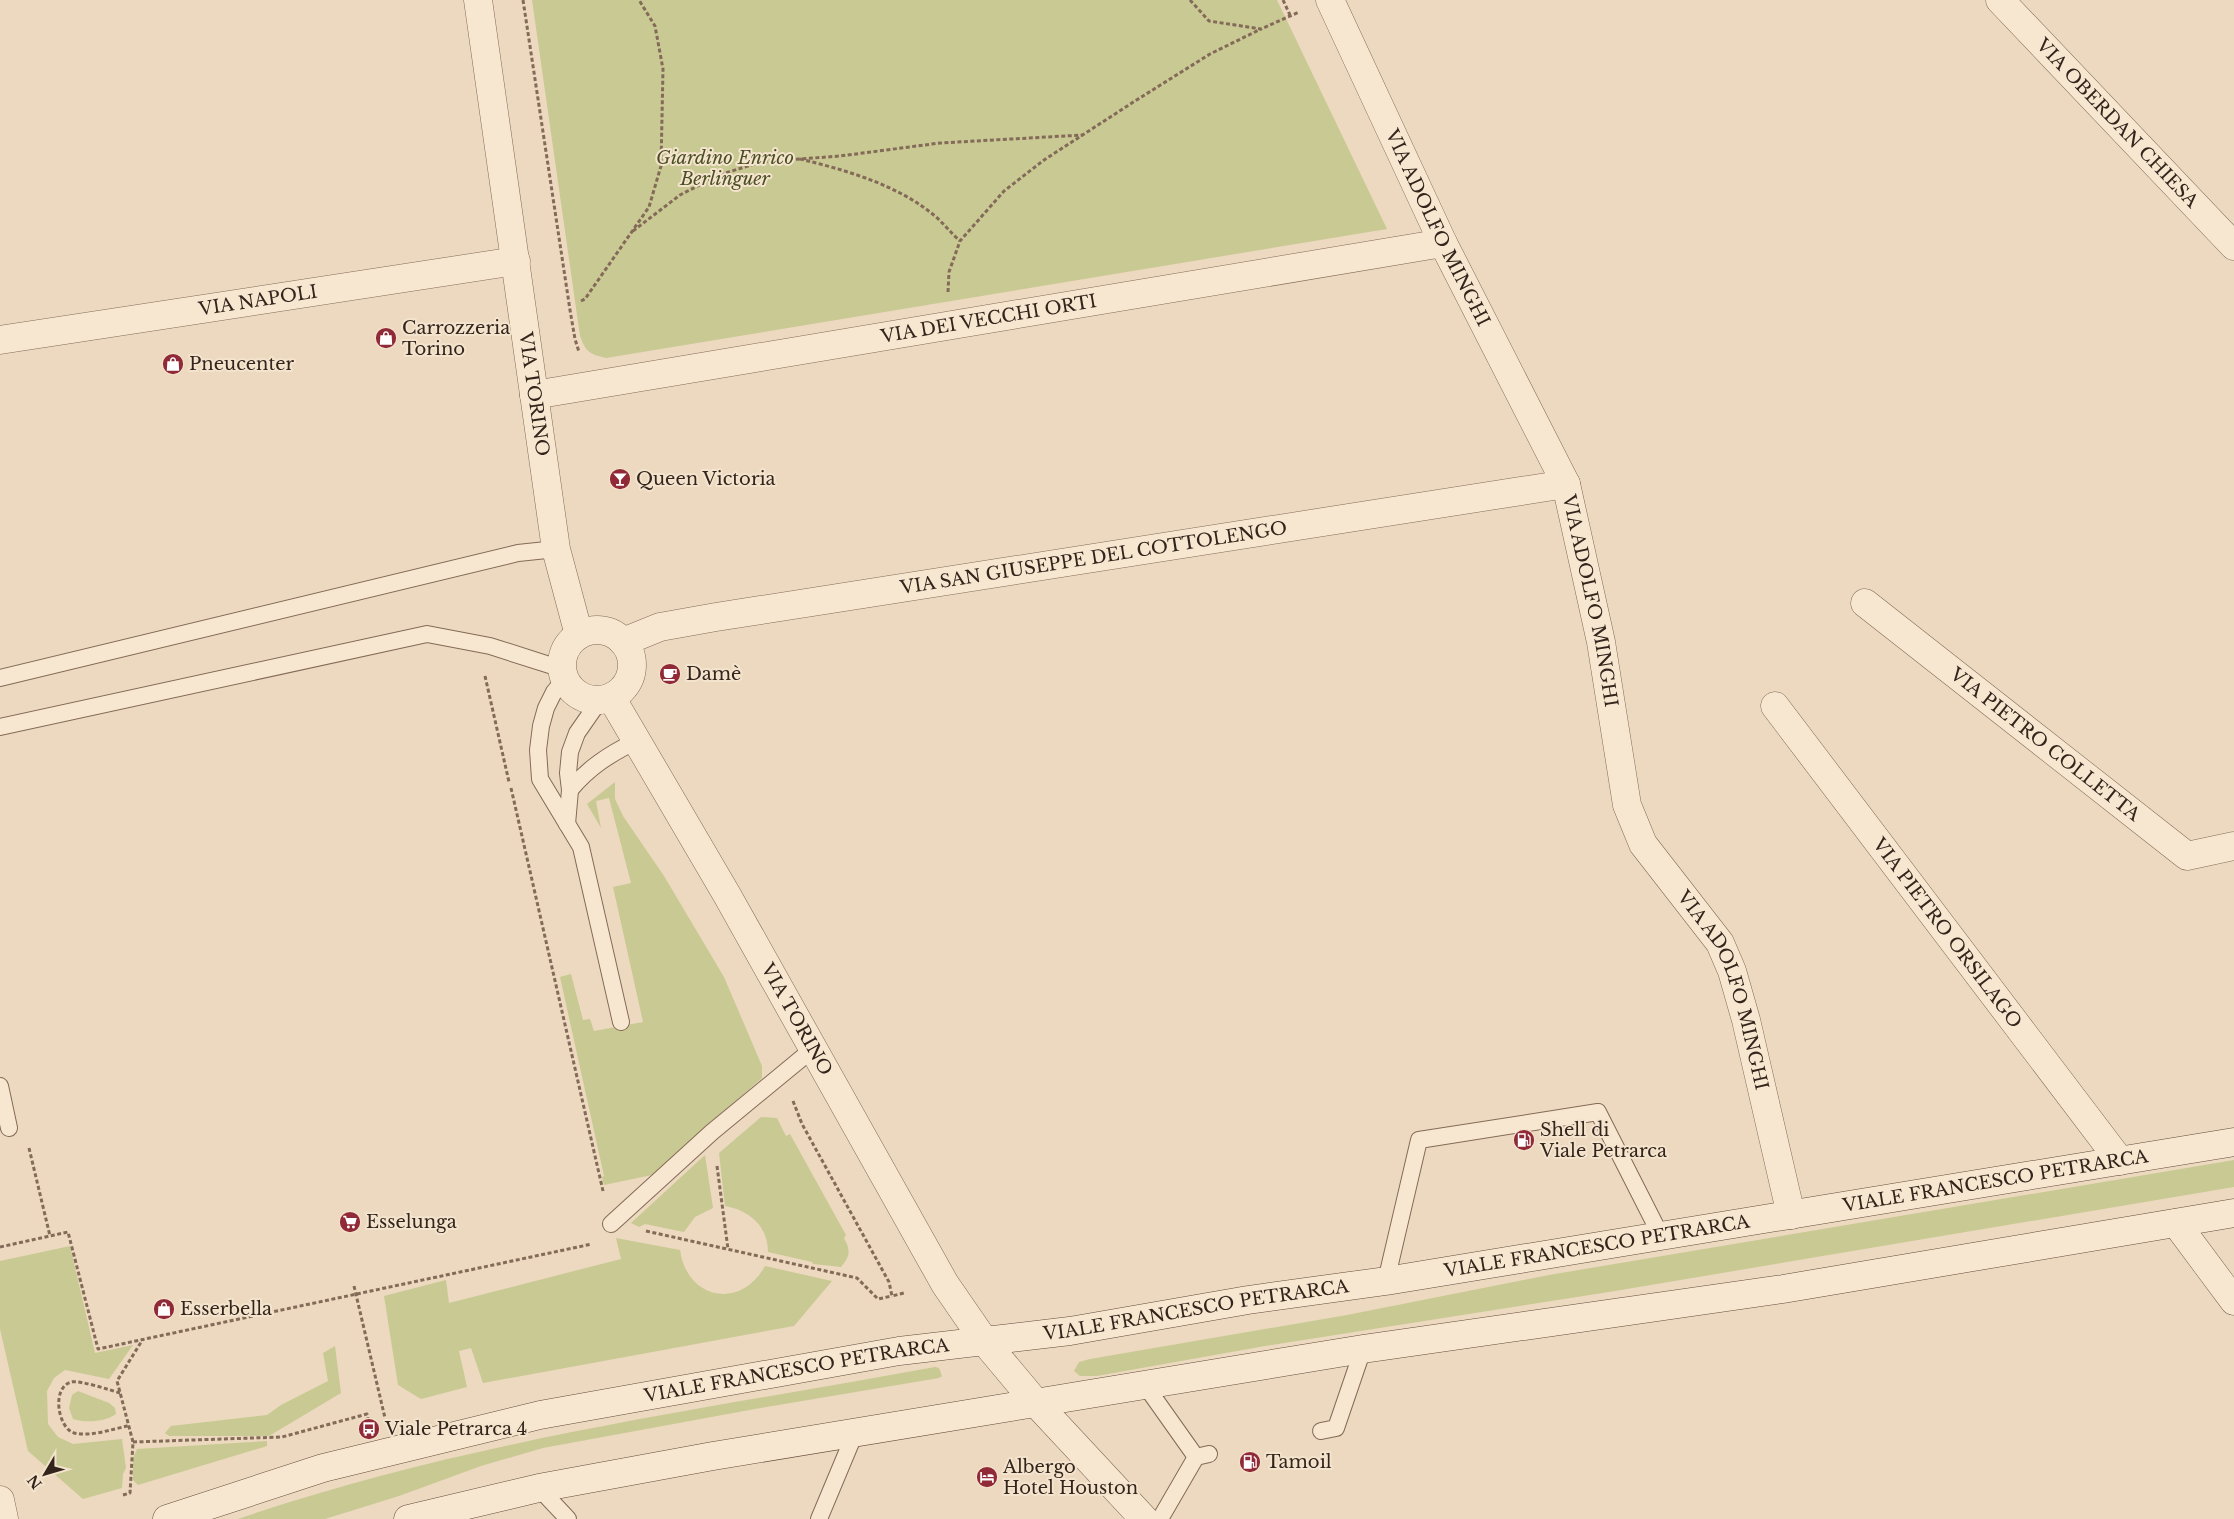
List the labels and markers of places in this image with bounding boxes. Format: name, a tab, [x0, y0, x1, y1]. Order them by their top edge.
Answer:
place label: Carrozzeria Torino	[402, 317, 510, 360]
shop icon: Carrozzeria Torino	[374, 326, 398, 350]
shop icon: Pneucenter	[161, 352, 185, 376]
place label: Pneucenter	[189, 353, 295, 375]
bar icon: Queen Victoria	[608, 467, 632, 491]
place label: Queen Victoria	[636, 468, 776, 490]
cafe icon: Damè	[658, 662, 682, 686]
place label: Damè	[686, 663, 741, 685]
place label: Shell di Viale Petrarca	[1539, 1119, 1667, 1162]
fuel station icon: Shell di Viale Petrarca	[1512, 1128, 1536, 1152]
supermarket icon: Esselunga	[338, 1210, 362, 1234]
place label: Esselunga	[366, 1211, 457, 1233]
shop icon: Esserbella	[152, 1297, 176, 1321]
place label: Esserbella	[180, 1298, 272, 1320]
bus stop icon: Viale Petrarca 4	[357, 1417, 381, 1441]
place label: Viale Petrarca 4	[384, 1418, 527, 1440]
fuel station icon: Tamoil	[1238, 1450, 1262, 1474]
place label: Tamoil	[1266, 1451, 1332, 1473]
place label: Albergo Hotel Houston	[1002, 1456, 1138, 1499]
hotel icon: Albergo Hotel Houston	[975, 1465, 999, 1489]

